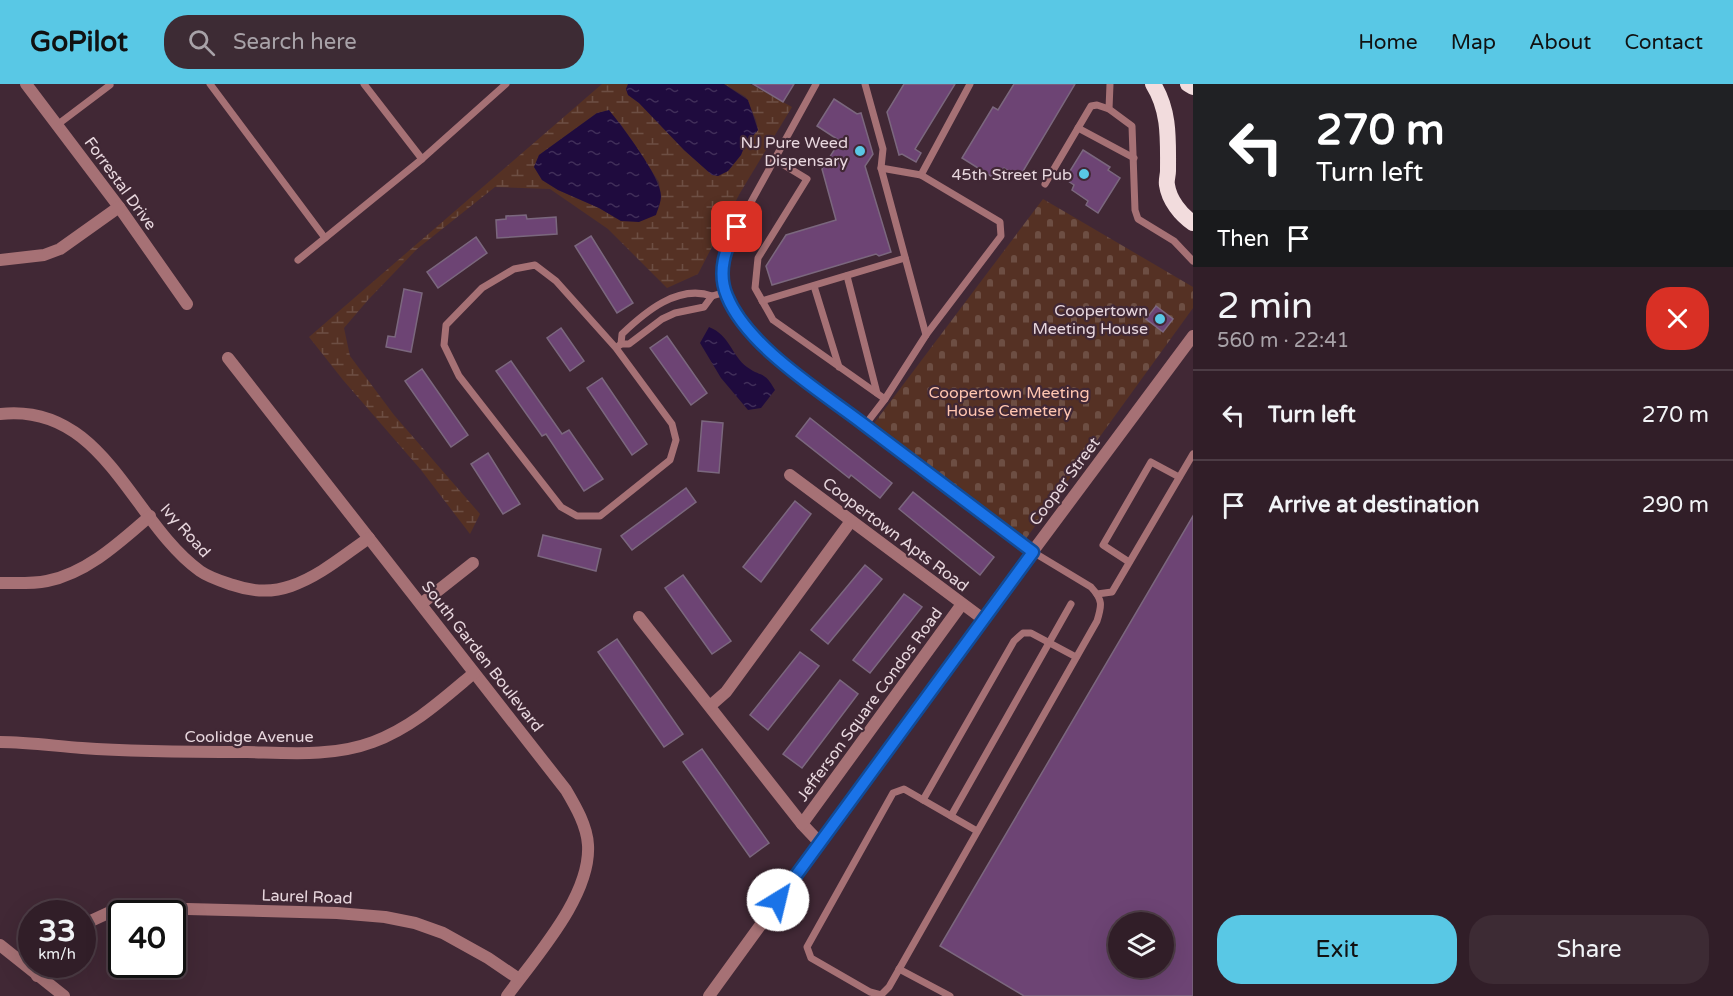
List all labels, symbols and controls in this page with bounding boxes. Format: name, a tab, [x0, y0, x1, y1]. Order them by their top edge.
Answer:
search box	[164, 15, 584, 69]
text: GoPilot	[30, 25, 128, 59]
icon: search	[185, 26, 218, 59]
text: Search here	[233, 29, 357, 55]
text: Home	[1358, 30, 1418, 55]
text: Map	[1451, 30, 1496, 55]
text: About	[1529, 30, 1591, 55]
text: Contact	[1624, 30, 1703, 55]
text: 270 m	[1316, 105, 1445, 156]
icon: left	[1217, 108, 1295, 186]
street label: Forrestal Drive	[80, 133, 161, 234]
place label: NJ Pure Weed Dispensary	[740, 133, 848, 171]
marker: NJ Pure Weed Dispensary	[853, 144, 867, 158]
text: Turn left	[1316, 156, 1423, 189]
place label: 45th Street Pub	[952, 165, 1072, 185]
marker: 45th Street Pub	[1077, 167, 1091, 181]
pin	[711, 201, 762, 252]
icon: arrive	[720, 210, 753, 243]
icon: arrive	[1282, 222, 1315, 255]
text: Then	[1217, 226, 1270, 252]
text: 2 min	[1217, 285, 1313, 328]
button: close	[1646, 287, 1709, 350]
place label: Coopertown Meeting House	[1032, 301, 1148, 339]
marker: Coopertown Meeting House	[1153, 312, 1167, 326]
text: 560 m · 22:41	[1217, 329, 1349, 353]
park label: Coopertown Meeting House Cemetery	[928, 383, 1090, 421]
icon: left	[1217, 399, 1250, 432]
text: Turn left	[1268, 402, 1356, 428]
text: 270 m	[1642, 402, 1709, 428]
street label: Cooper Street	[1025, 433, 1105, 530]
street label: Coopertown Apts Road	[818, 473, 972, 596]
icon: arrive	[1217, 489, 1250, 522]
text: Arrive at destination	[1268, 492, 1479, 518]
text: 290 m	[1642, 492, 1709, 518]
street label: Ivy Road	[156, 500, 215, 562]
street label: South Garden Boulevard	[417, 577, 547, 736]
street label: Jefferson Square Condos Road	[793, 604, 947, 805]
street label: Coolidge Avenue	[185, 727, 313, 747]
position arrow	[746, 868, 810, 932]
street label: Laurel Road	[261, 885, 353, 909]
speed limit sign: 40	[108, 900, 186, 978]
map controls	[1108, 912, 1174, 978]
button: layers	[1108, 912, 1174, 978]
text: 33	[38, 913, 76, 950]
button: Exit	[1217, 915, 1457, 984]
button: Share	[1469, 915, 1709, 984]
text: km/h	[38, 945, 76, 963]

